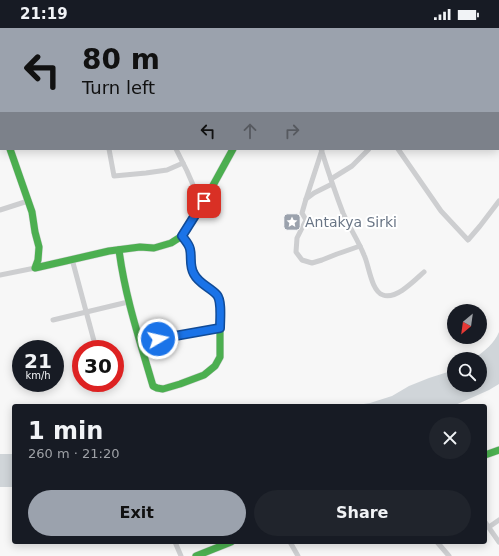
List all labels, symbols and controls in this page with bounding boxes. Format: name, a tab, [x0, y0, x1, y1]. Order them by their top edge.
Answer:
text: 21:19	[20, 5, 68, 23]
text: 80 m	[82, 43, 160, 76]
icon: left	[16, 44, 68, 96]
text: Turn left	[82, 77, 155, 98]
icon: left	[197, 120, 219, 142]
icon: ahead	[239, 120, 261, 142]
icon: right	[281, 120, 303, 142]
pin	[187, 184, 221, 218]
icon: arrive	[193, 190, 215, 212]
place icon: Antakya Sirki	[282, 212, 302, 232]
place label: Antakya Sirki	[305, 214, 397, 230]
north arrow	[447, 304, 487, 344]
map controls	[447, 304, 487, 392]
position arrow	[137, 318, 179, 360]
speed limit sign: 30	[72, 340, 124, 392]
text: 21	[24, 349, 52, 373]
button: search	[447, 352, 487, 392]
text: km/h	[25, 370, 51, 381]
text: 1 min	[28, 417, 103, 445]
button: close	[429, 417, 471, 459]
text: 260 m · 21:20	[28, 446, 119, 461]
button: Exit	[28, 490, 246, 536]
button: Share	[254, 490, 471, 536]

